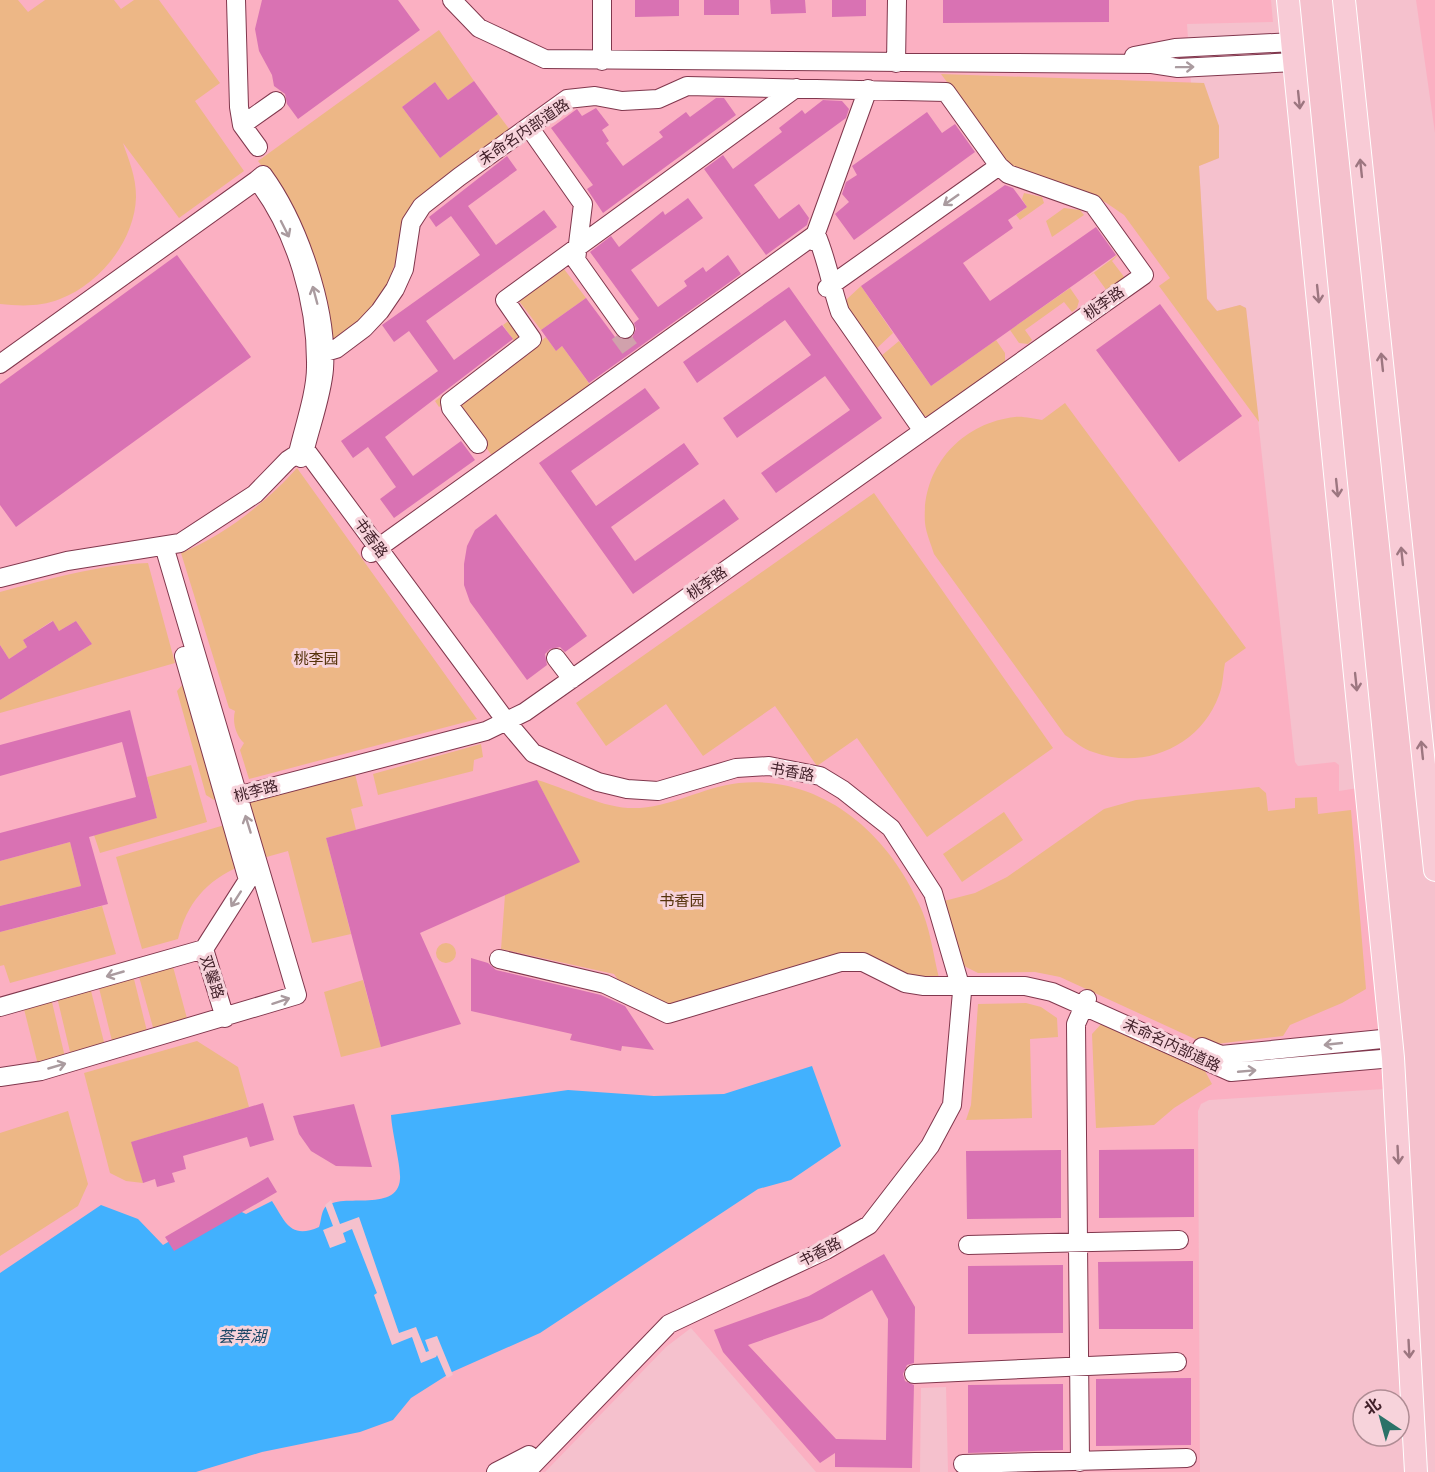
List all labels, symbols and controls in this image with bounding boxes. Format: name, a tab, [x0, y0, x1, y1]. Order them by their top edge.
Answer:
one-way arrow	[1174, 61, 1194, 73]
one-way arrow	[1294, 89, 1305, 109]
street label: 未命名内部道路	[475, 95, 573, 169]
one-way arrow	[1356, 158, 1367, 178]
one-way arrow	[944, 194, 960, 206]
one-way arrow	[280, 219, 291, 237]
street label: 桃李路	[1080, 283, 1128, 323]
one-way arrow	[1313, 284, 1324, 303]
one-way arrow	[308, 286, 320, 305]
one-way arrow	[1376, 352, 1387, 372]
one-way arrow	[1332, 478, 1343, 497]
street label: 书香路	[350, 515, 392, 561]
one-way arrow	[1396, 546, 1407, 566]
street label: 桃李路	[683, 563, 731, 603]
park label: 桃李园	[293, 650, 339, 668]
one-way arrow	[1351, 672, 1362, 692]
one-way arrow	[1416, 740, 1427, 760]
street label: 书香路	[768, 759, 816, 785]
street label: 桃李路	[232, 776, 280, 806]
one-way arrow	[242, 815, 253, 834]
one-way arrow	[229, 890, 241, 907]
park label: 书香园	[659, 892, 705, 910]
street label: 双馨路	[196, 953, 228, 1001]
one-way arrow	[106, 969, 125, 980]
one-way arrow	[271, 994, 290, 1005]
street label: 未命名内部道路	[1121, 1015, 1223, 1075]
one-way arrow	[1324, 1038, 1344, 1049]
one-way arrow	[48, 1060, 67, 1071]
one-way arrow	[1237, 1065, 1257, 1076]
one-way arrow	[1393, 1144, 1404, 1164]
street label: 书香路	[796, 1234, 844, 1270]
water label: 荟萃湖	[218, 1327, 269, 1346]
one-way arrow	[1404, 1339, 1415, 1359]
north arrow	[1351, 1388, 1411, 1448]
text: 北	[1360, 1394, 1385, 1419]

